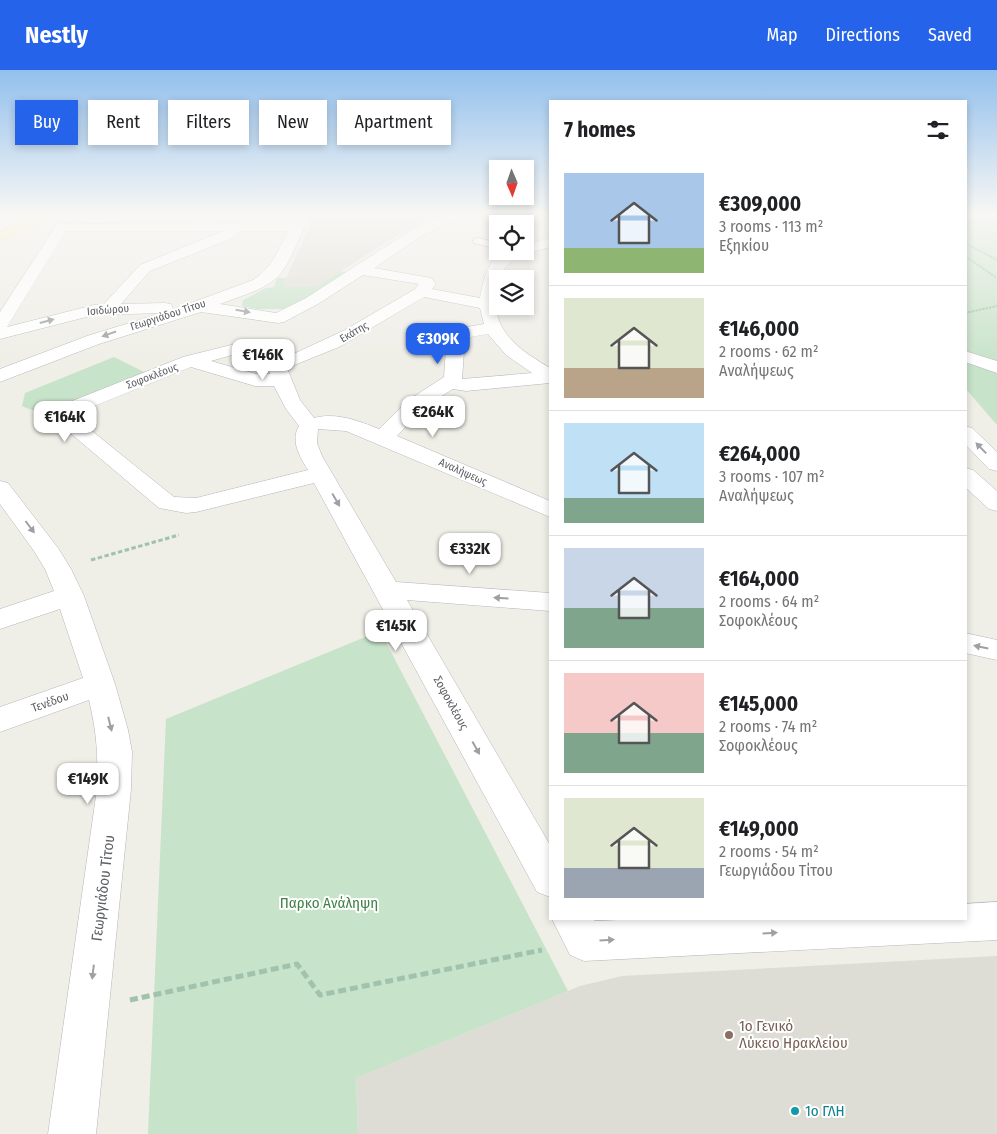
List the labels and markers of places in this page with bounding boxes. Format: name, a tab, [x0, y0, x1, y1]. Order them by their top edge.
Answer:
pin: €309K	[403, 322, 473, 365]
pin: €146K	[228, 338, 298, 381]
pin: €264K	[398, 396, 468, 438]
pin: €164K	[30, 400, 100, 443]
pin: €332K	[435, 532, 505, 575]
pin: €145K	[361, 610, 431, 652]
pin: €149K	[53, 762, 123, 805]
place label: 1ο Γενικό Λύκειο Ηρακλείου	[739, 1017, 848, 1052]
marker: 1ο Γενικό Λύκειο Ηρακλείου	[723, 1029, 735, 1041]
place label: 1o ΓΛΗ	[805, 1102, 845, 1120]
marker: 1o ΓΛΗ	[789, 1105, 801, 1117]

